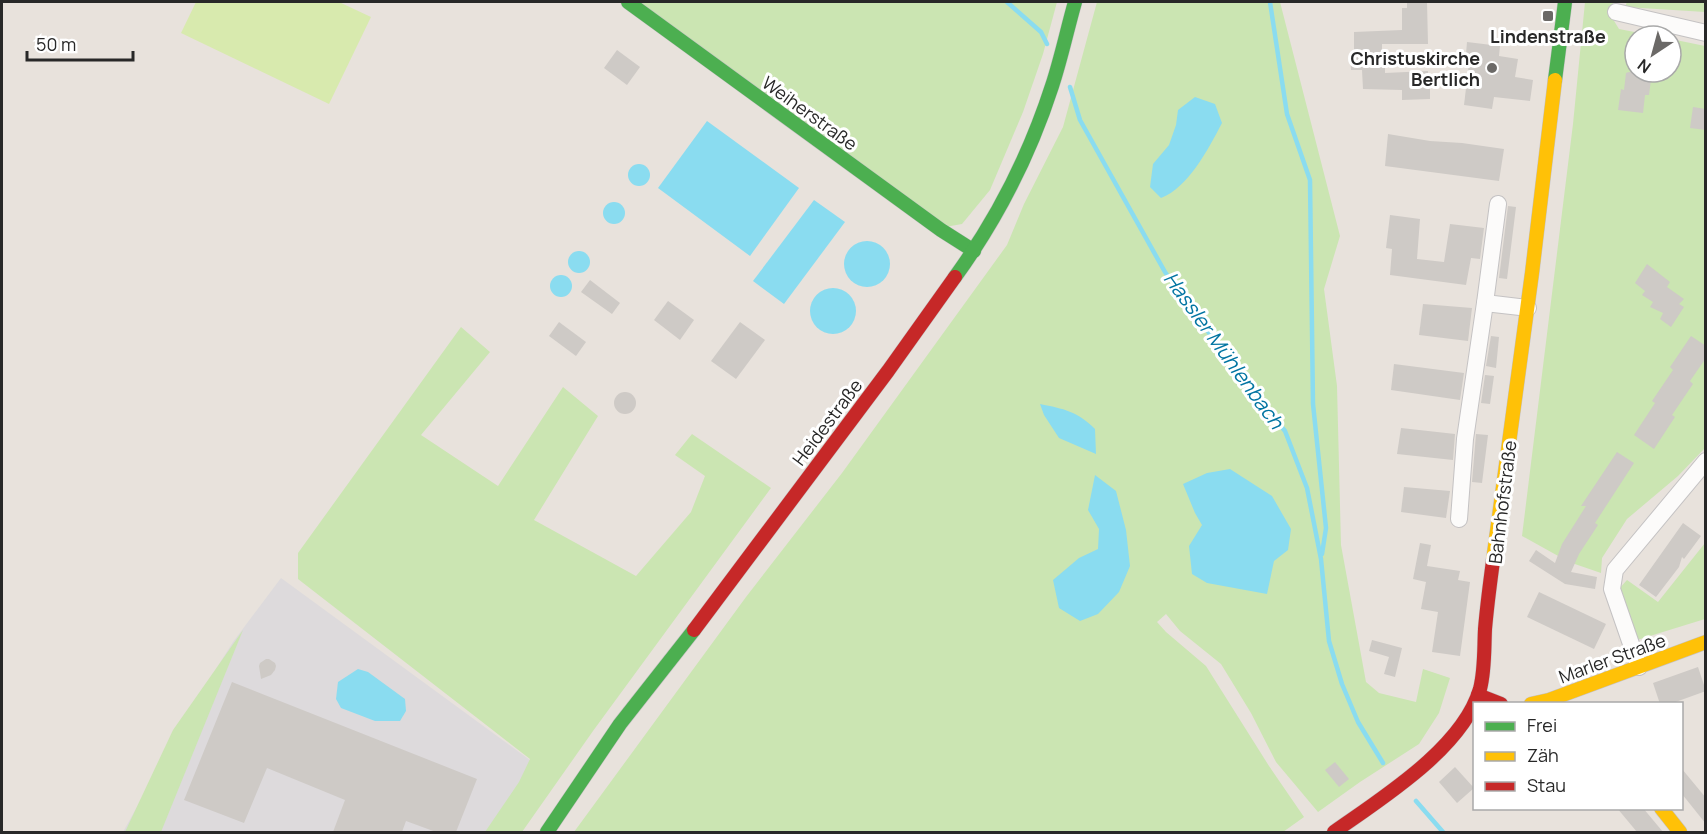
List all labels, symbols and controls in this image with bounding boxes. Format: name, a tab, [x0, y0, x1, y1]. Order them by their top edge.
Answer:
marker: Lindenstraße	[1541, 9, 1555, 23]
scale bar	[27, 24, 134, 62]
place label: Lindenstraße	[1490, 24, 1606, 48]
north arrow	[1623, 24, 1683, 84]
text: 50 m	[36, 32, 76, 56]
place label: Christuskirche Bertlich	[1350, 46, 1480, 91]
text: N	[1633, 54, 1655, 78]
marker: Christuskirche Bertlich	[1485, 61, 1499, 75]
street label: Weiherstraße	[758, 70, 862, 156]
water label: Hassler Mühlenbach	[1158, 266, 1291, 435]
street label: Heidestraße	[787, 374, 867, 470]
street label: Bahnhofstraße	[1483, 439, 1521, 565]
street label: Marler Straße	[1555, 628, 1669, 688]
legend	[1473, 702, 1683, 810]
text: Frei	[1527, 713, 1557, 737]
text: Zäh	[1527, 743, 1559, 767]
text: Stau	[1527, 773, 1566, 797]

